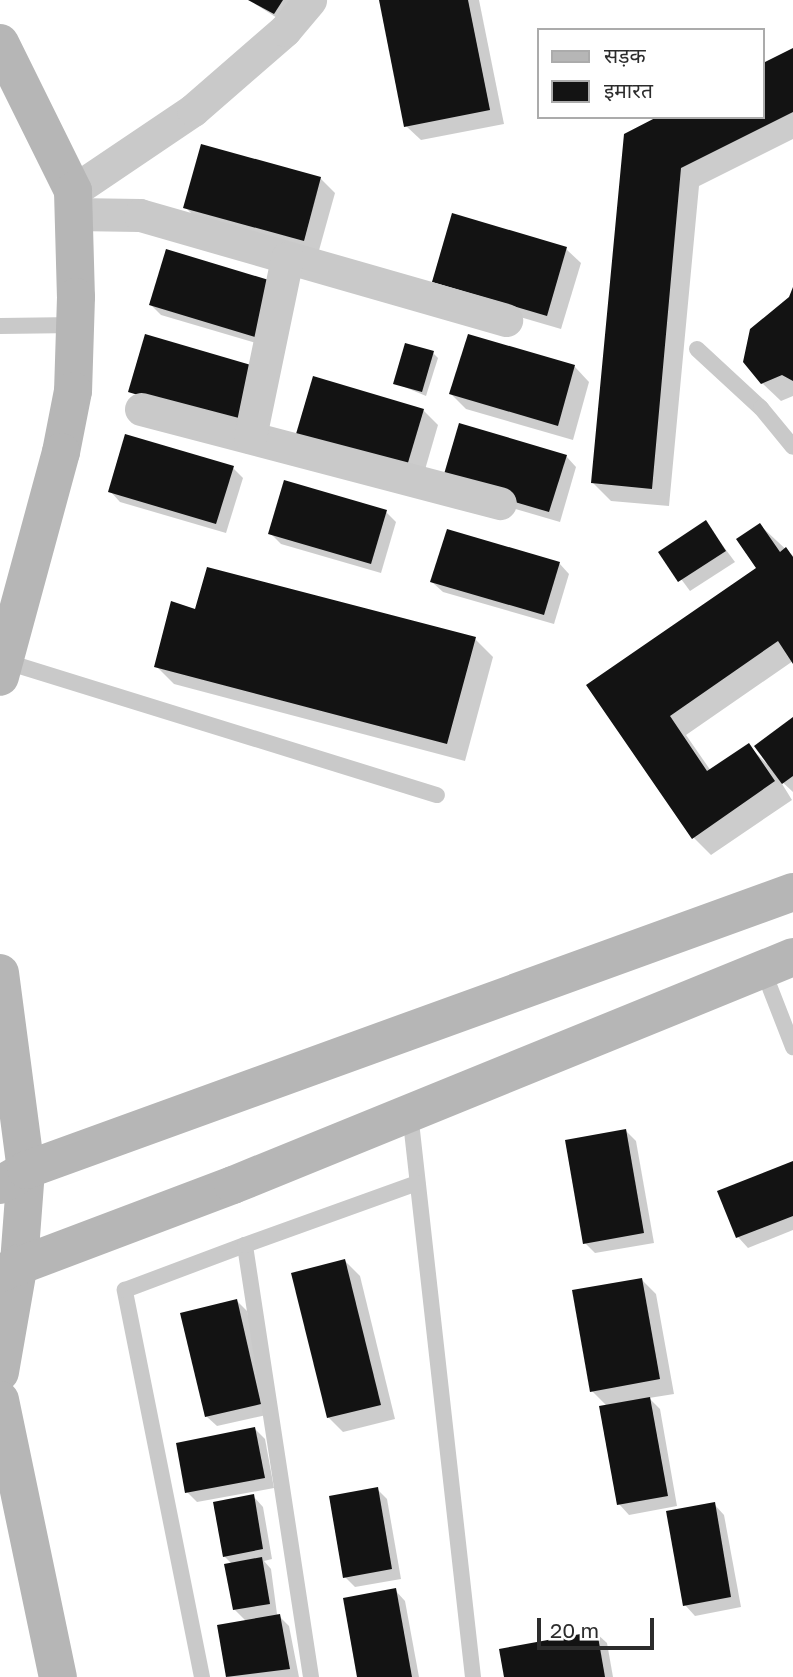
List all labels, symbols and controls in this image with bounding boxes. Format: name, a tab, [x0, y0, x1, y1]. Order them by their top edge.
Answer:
legend	[538, 28, 765, 119]
text: सड़क	[604, 42, 646, 68]
text: इमारत	[604, 77, 653, 103]
scale bar	[541, 1604, 658, 1648]
text: 20 m	[550, 1617, 599, 1643]

